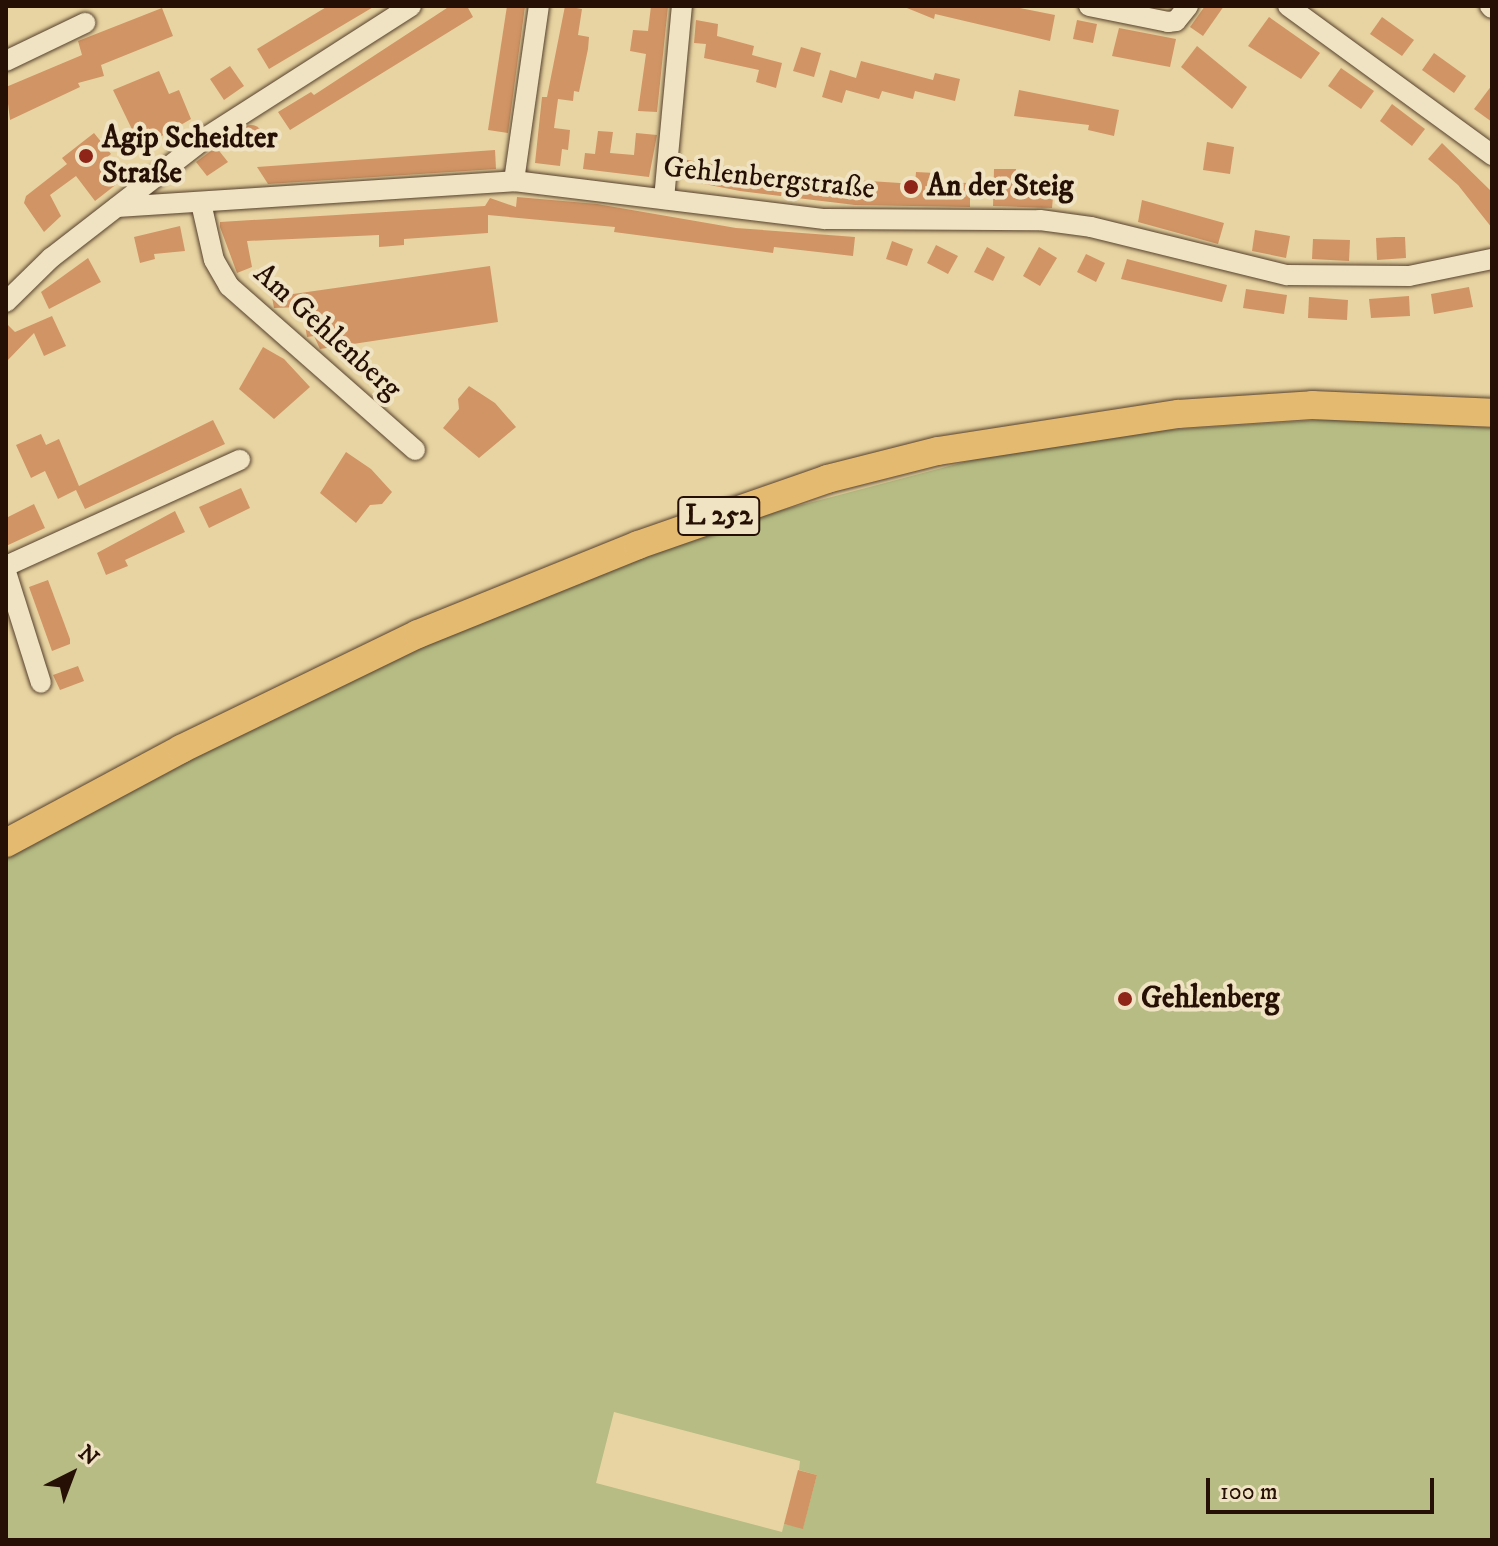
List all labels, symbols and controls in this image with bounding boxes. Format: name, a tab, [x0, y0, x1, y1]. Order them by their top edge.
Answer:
place label: Agip Scheidter Straße	[102, 121, 278, 192]
marker: Agip Scheidter Straße	[77, 147, 95, 165]
street label: Gehlenbergstraße	[661, 150, 877, 208]
place label: An der Steig	[927, 169, 1073, 205]
marker: An der Steig	[902, 178, 920, 196]
street label: Am Gehlenberg	[246, 256, 408, 408]
road number: L 252	[677, 492, 761, 540]
place label: Gehlenberg	[1141, 981, 1279, 1017]
marker: Gehlenberg	[1116, 990, 1134, 1008]
north arrow	[32, 1434, 112, 1514]
text: N	[73, 1440, 104, 1472]
scale bar	[1210, 1462, 1438, 1512]
text: 100 m	[1220, 1477, 1278, 1507]

